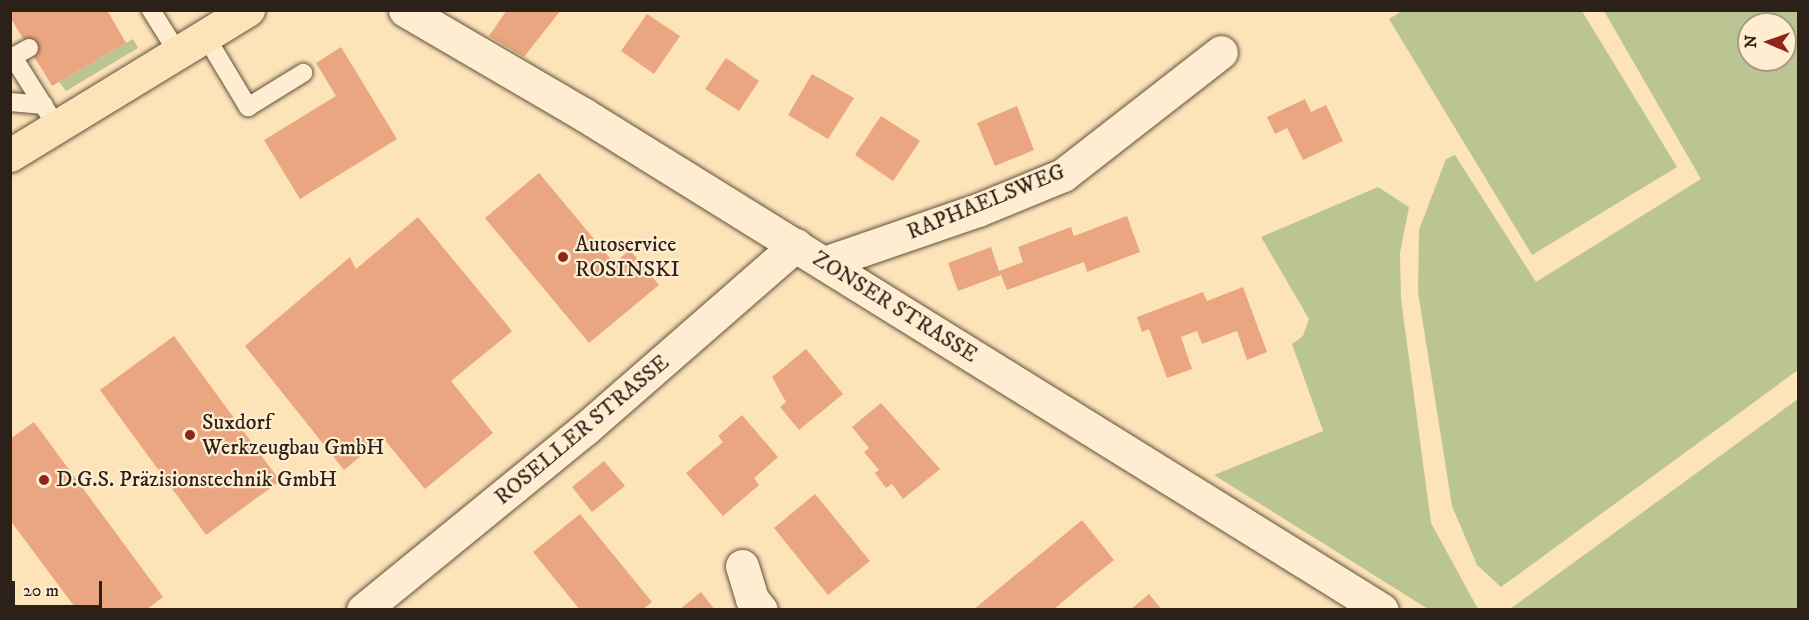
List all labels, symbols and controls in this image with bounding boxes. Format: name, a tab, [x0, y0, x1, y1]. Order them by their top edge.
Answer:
north arrow	[1737, 12, 1797, 72]
text: N	[1741, 35, 1761, 48]
street label: RAPHAELSWEG	[903, 158, 1069, 246]
place label: Autoservice ROSINSKI	[575, 231, 680, 282]
street label: ZONSER STRASSE	[808, 246, 982, 368]
marker: Autoservice ROSINSKI	[556, 250, 570, 264]
street label: ROSELLER STRASSE	[490, 349, 674, 511]
place label: Suxdorf Werkzeugbau GmbH	[202, 409, 384, 460]
marker: Suxdorf Werkzeugbau GmbH	[183, 428, 197, 442]
place label: D.G.S. Präzisionstechnik GmbH	[56, 467, 337, 493]
marker: D.G.S. Präzisionstechnik GmbH	[37, 473, 51, 487]
scale bar	[15, 569, 105, 607]
text: 20 m	[23, 580, 59, 602]

